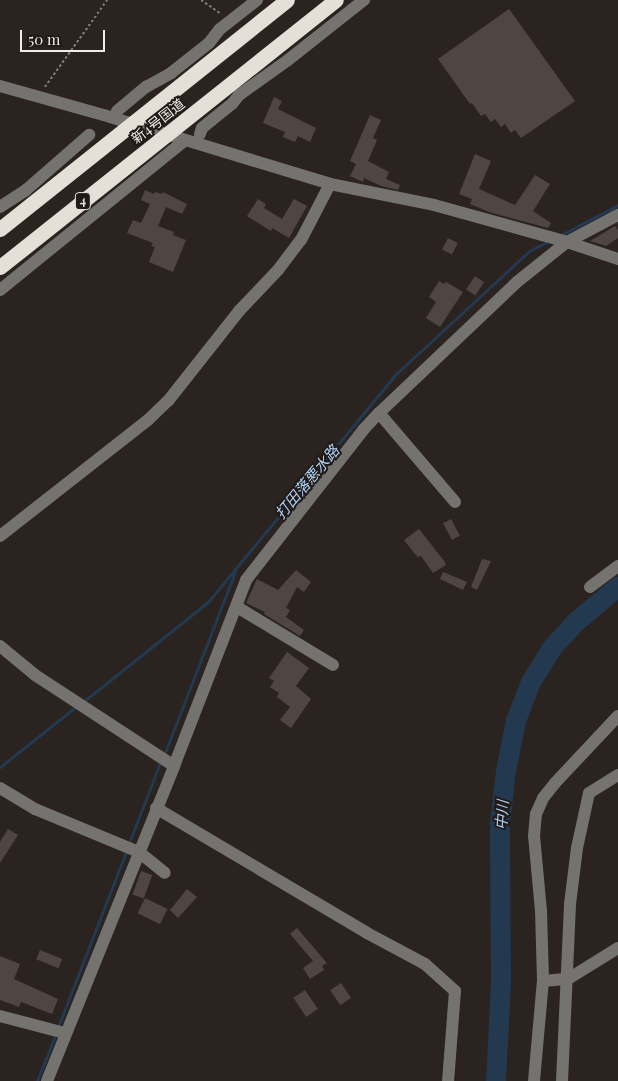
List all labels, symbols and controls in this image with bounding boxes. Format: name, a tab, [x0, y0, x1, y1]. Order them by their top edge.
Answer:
scale bar	[22, 20, 108, 52]
text: 50 m	[28, 29, 60, 49]
street label: 新4号国道	[128, 95, 188, 147]
road number: 4	[74, 192, 92, 210]
water label: 打田落悪水路	[271, 442, 343, 522]
water label: 中川	[492, 799, 512, 831]

